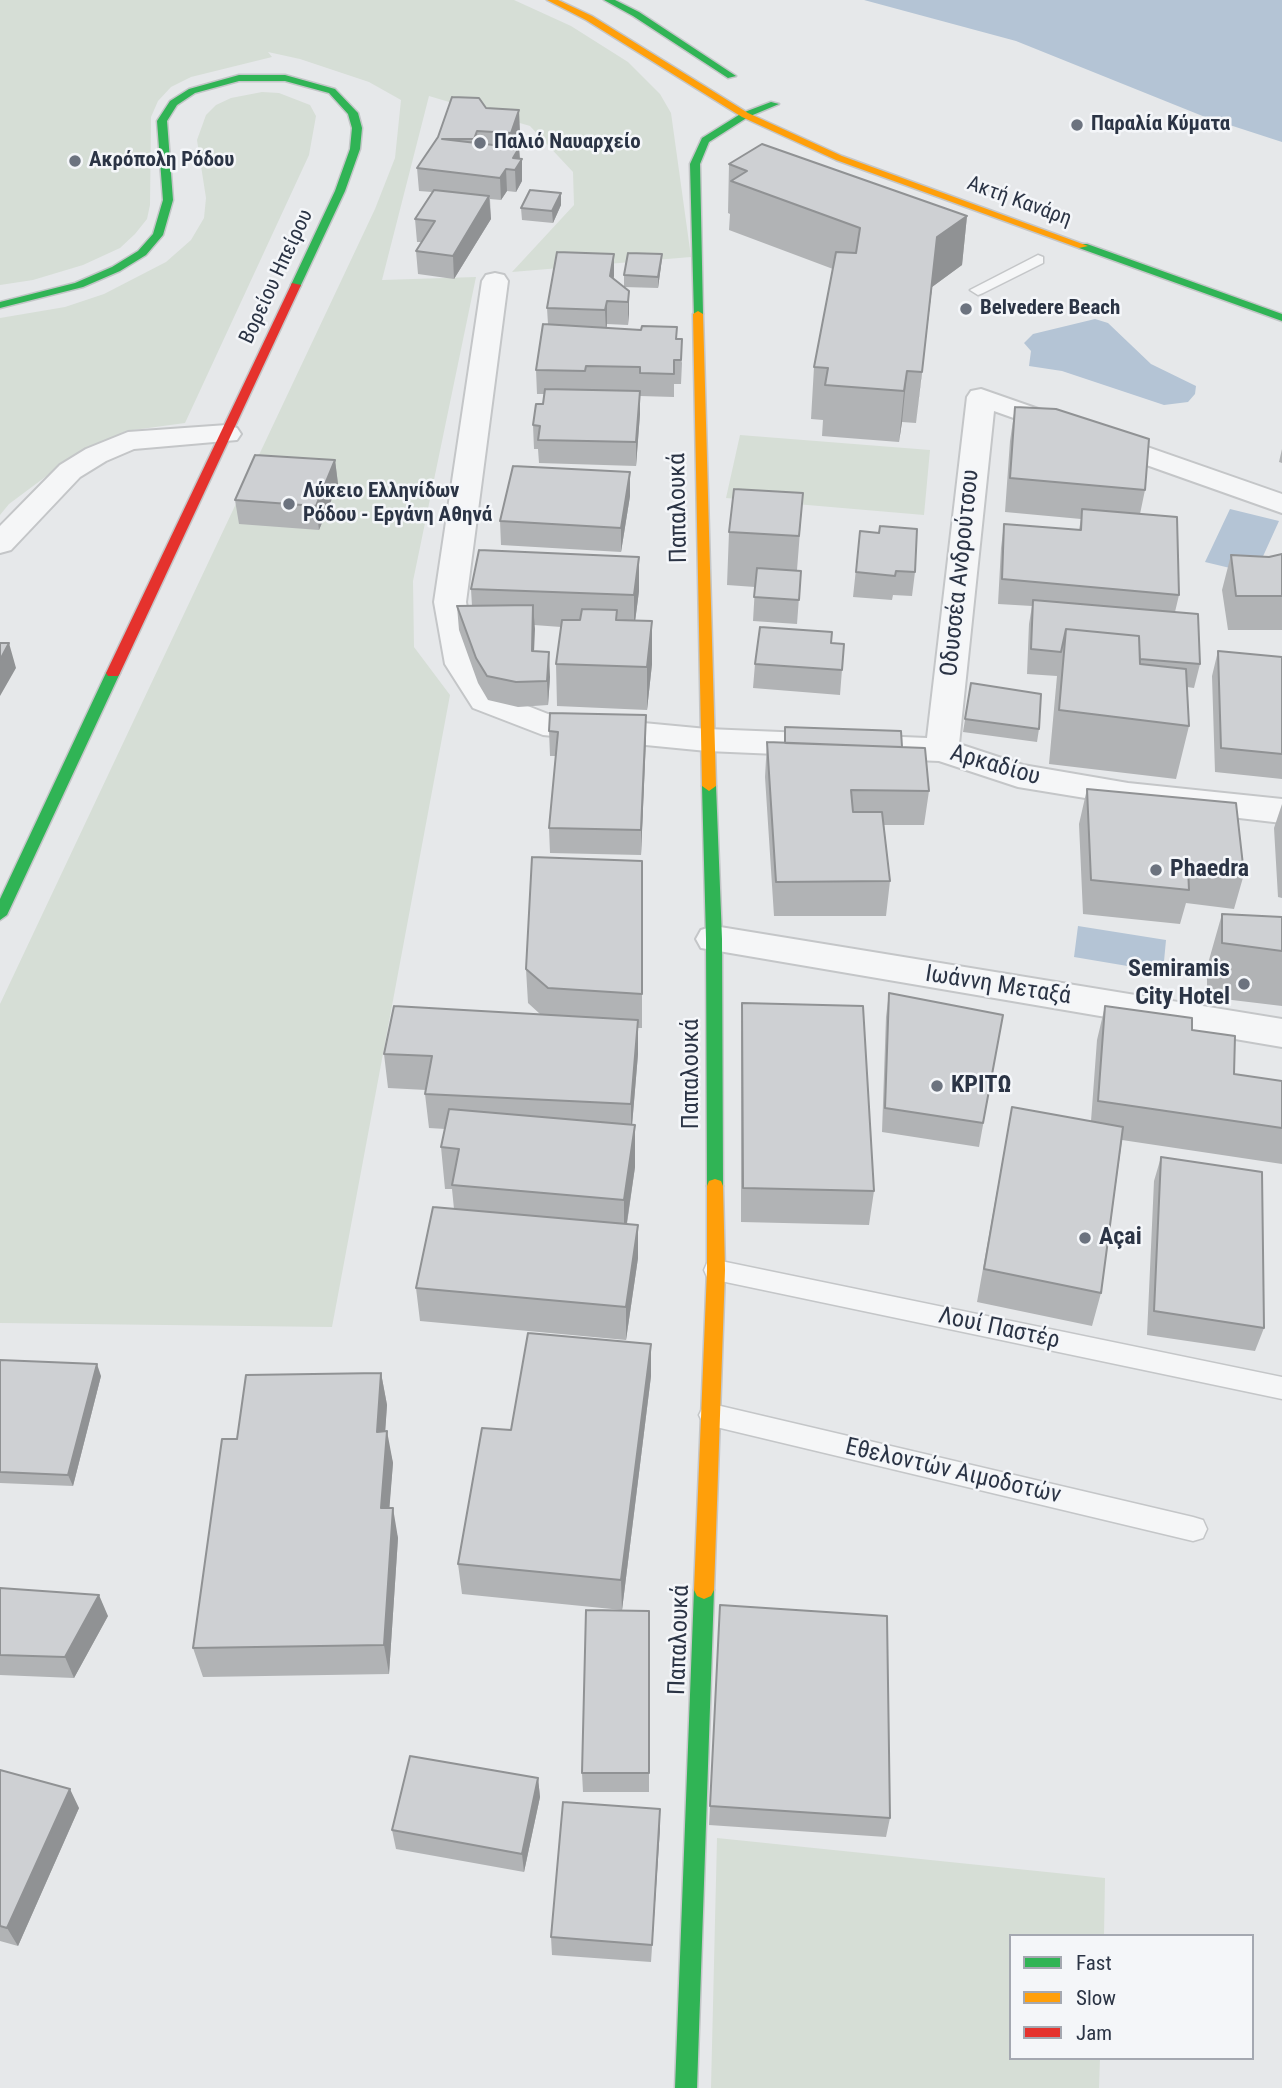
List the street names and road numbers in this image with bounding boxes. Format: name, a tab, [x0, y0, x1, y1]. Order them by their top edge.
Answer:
street label: Ακτή Κανάρη	[963, 171, 1075, 233]
street label: Βορείου Ηπείρου	[235, 206, 319, 348]
street label: Παπαλουκά	[664, 453, 694, 563]
street label: Οδυσσέα Ανδρούτσου	[936, 468, 986, 678]
street label: Αρκαδίου	[947, 739, 1043, 793]
street label: Ιωάννη Μεταξά	[923, 960, 1073, 1012]
street label: Παπαλουκά	[678, 1019, 706, 1129]
street label: Λουί Παστέρ	[936, 1302, 1062, 1356]
street label: Εθελοντών Αιμοδοτών	[842, 1433, 1064, 1511]
street label: Παπαλουκά	[664, 1584, 696, 1696]

